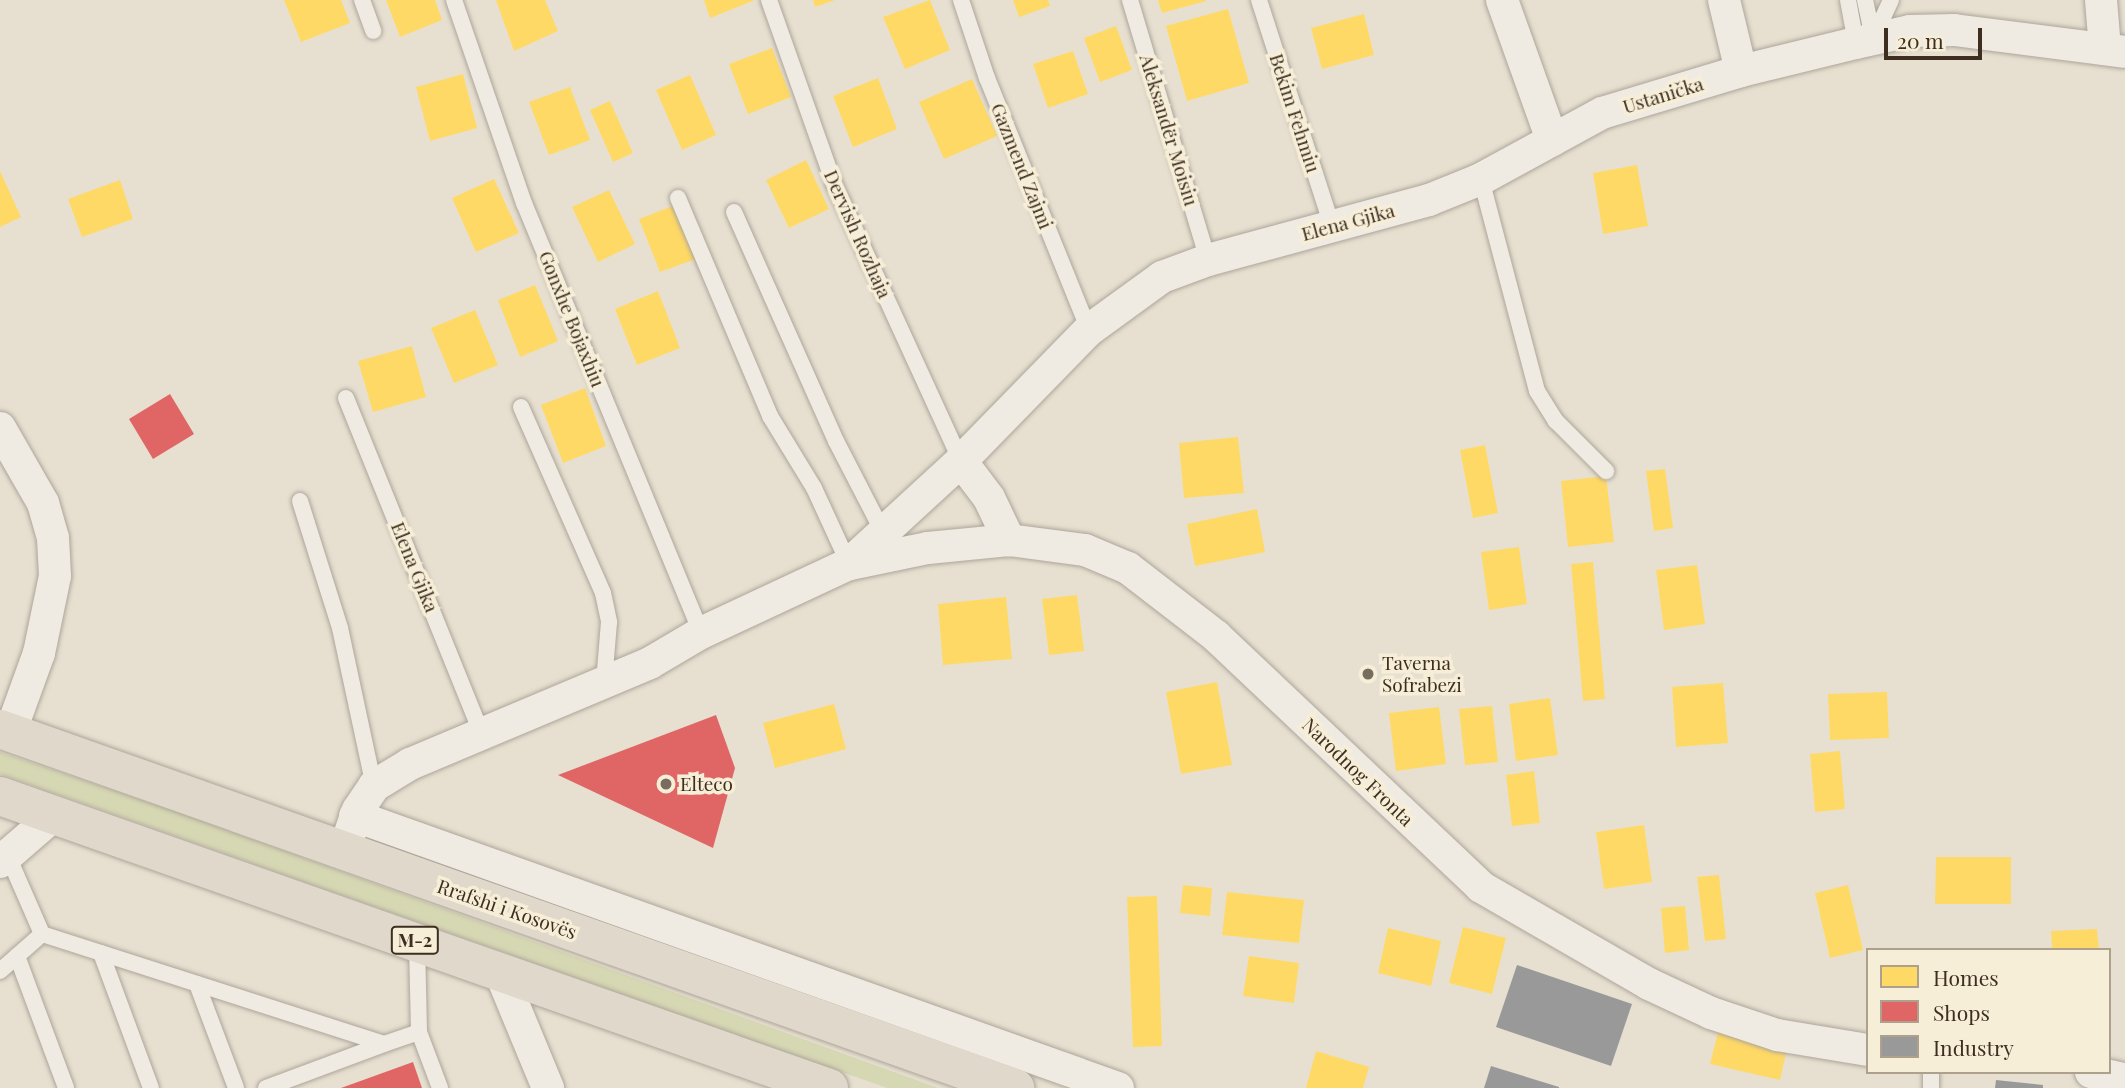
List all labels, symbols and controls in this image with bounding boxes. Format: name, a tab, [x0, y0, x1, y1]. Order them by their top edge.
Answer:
scale bar	[1887, 14, 1985, 58]
text: 20 m	[1897, 26, 1944, 54]
street label: Aleksandër Moisiu	[1135, 51, 1203, 209]
street label: Bekim Fehmiu	[1265, 51, 1325, 175]
street label: Ustanička	[1620, 72, 1706, 118]
street label: Gazmend Zajmi	[986, 100, 1058, 232]
street label: Dervish Rozhaja	[820, 166, 896, 302]
street label: Elena Gjika	[1299, 199, 1397, 245]
street label: Gonxhe Bojaxhiu	[534, 248, 610, 390]
street label: Elena Gjika	[387, 518, 443, 616]
place label: Taverna Sofrabezi	[1382, 652, 1462, 696]
marker: Taverna Sofrabezi	[1360, 666, 1376, 682]
street label: Narodnog Fronta	[1298, 713, 1418, 831]
place label: Elteco	[680, 773, 733, 795]
marker: Elteco	[658, 776, 674, 792]
street label: Rrafshi i Kosovës	[434, 875, 580, 943]
road number: M-2	[390, 925, 440, 954]
legend	[1866, 948, 2111, 1074]
text: Homes	[1933, 963, 1999, 991]
text: Shops	[1933, 998, 1990, 1026]
text: Industry	[1933, 1033, 2014, 1061]

